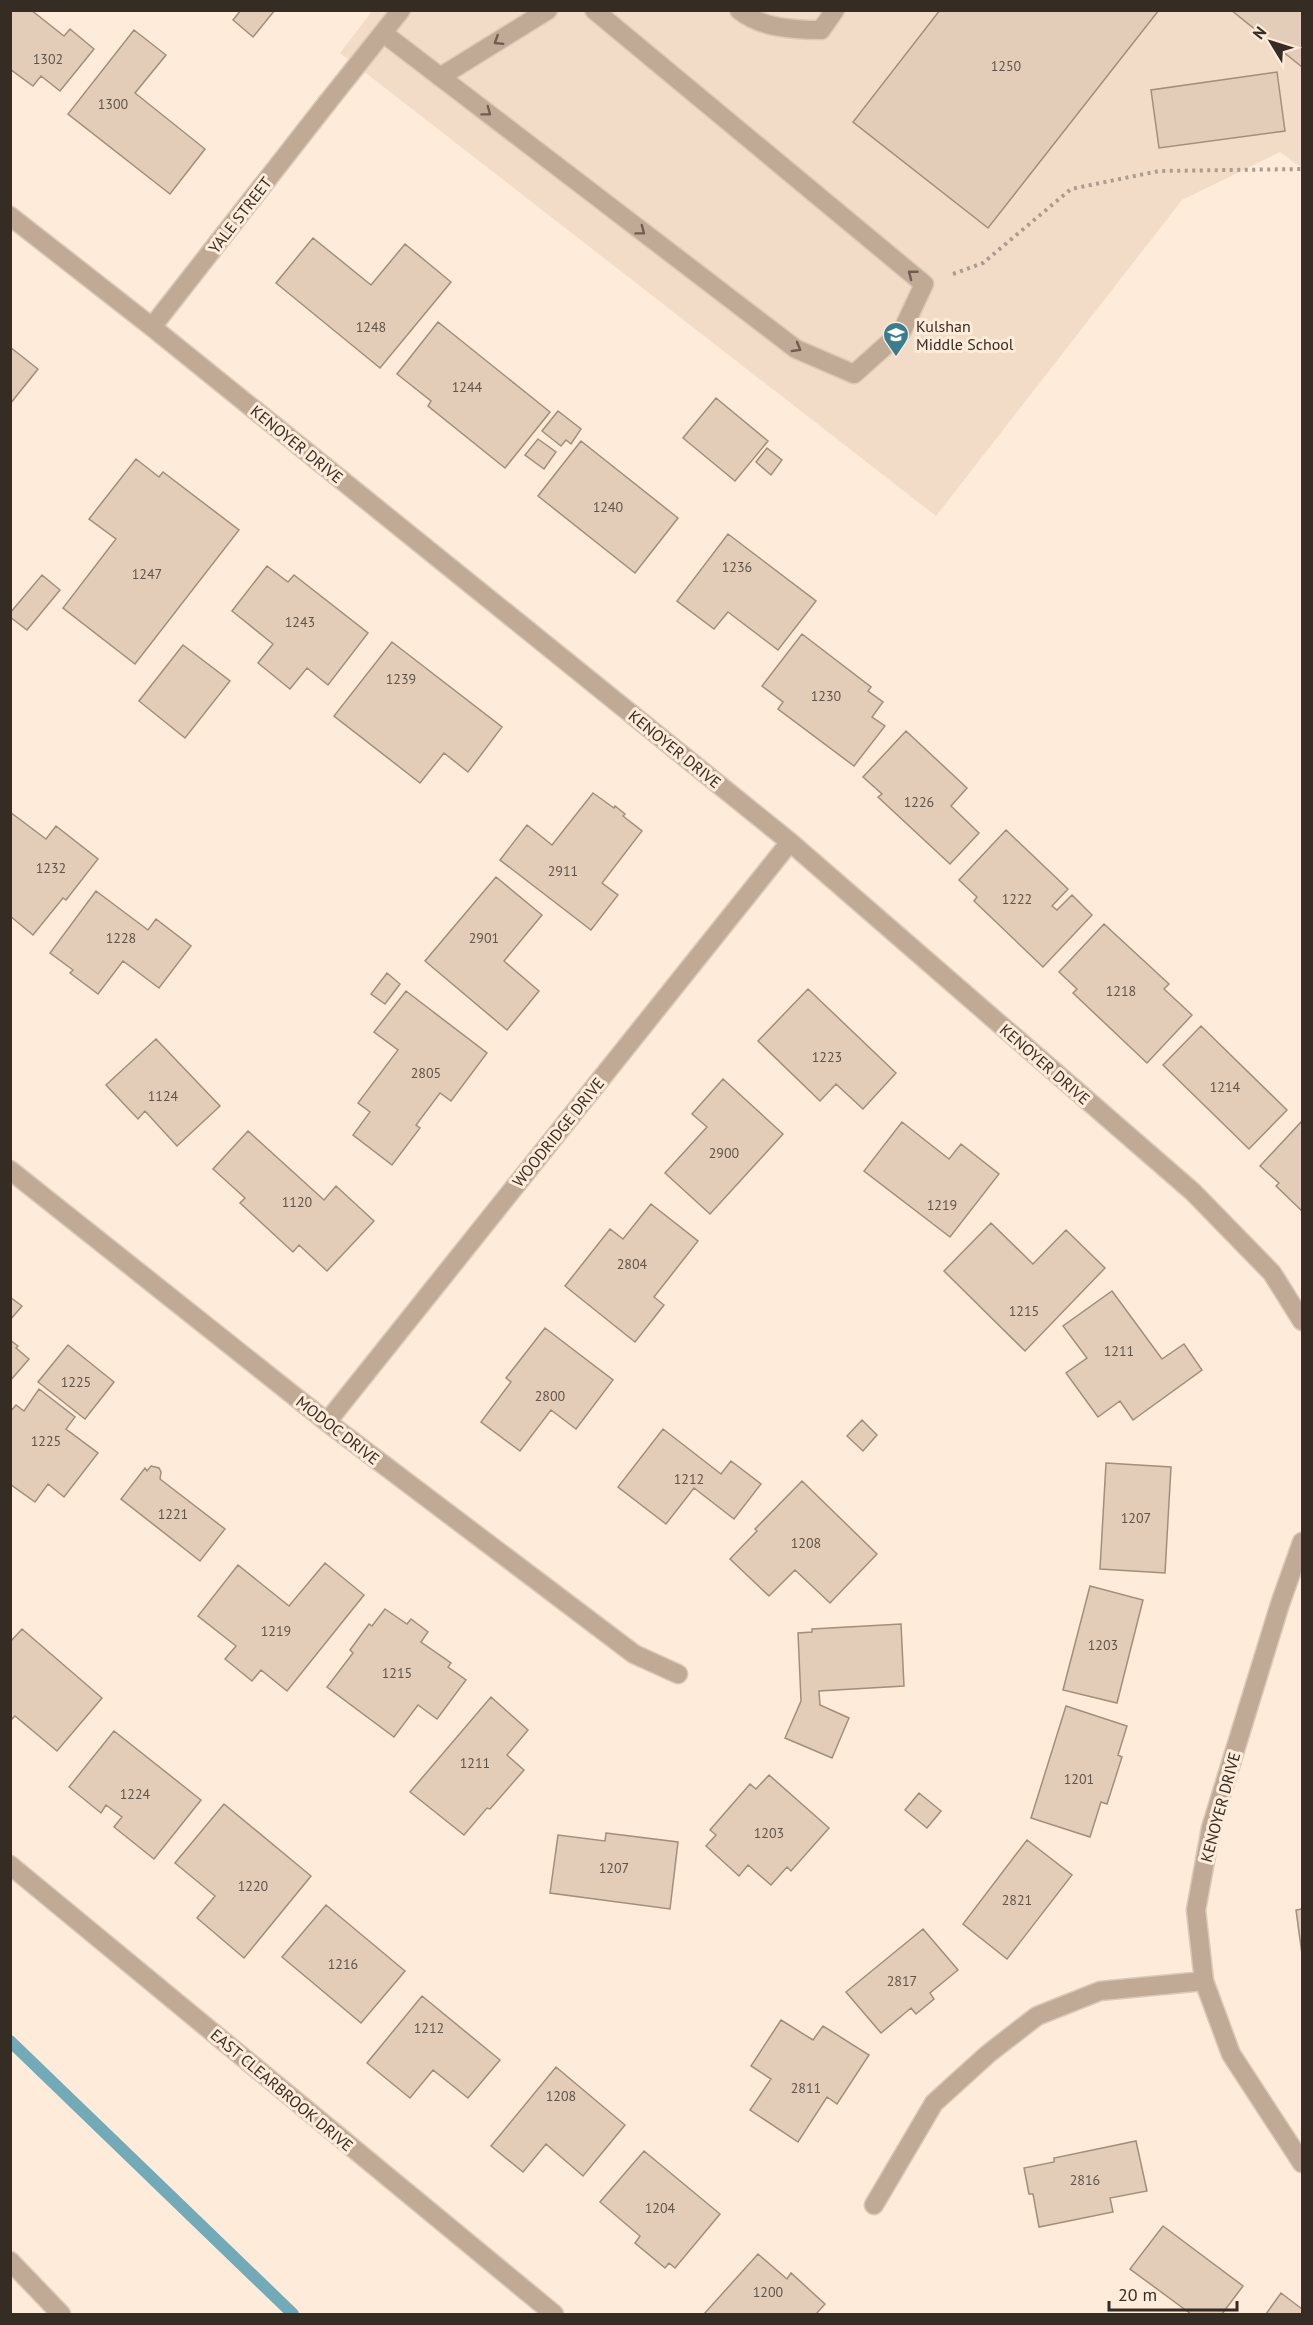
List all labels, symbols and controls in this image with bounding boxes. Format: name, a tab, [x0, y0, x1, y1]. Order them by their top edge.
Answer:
north arrow	[1241, 12, 1301, 72]
text: N	[1248, 22, 1270, 43]
one-way arrow	[494, 34, 504, 46]
house number: 1302	[33, 50, 63, 68]
house number: 1250	[991, 57, 1022, 75]
house number: 1300	[98, 95, 129, 113]
one-way arrow	[480, 105, 491, 116]
street label: YALE STREET	[204, 173, 276, 257]
one-way arrow	[635, 224, 646, 235]
one-way arrow	[907, 271, 918, 282]
place label: Kulshan Middle School	[916, 316, 1014, 354]
house number: 1248	[356, 318, 386, 336]
school or university icon: Kulshan Middle School	[881, 320, 911, 358]
one-way arrow	[791, 341, 801, 353]
house number: 1244	[452, 378, 483, 396]
street label: KENOYER DRIVE	[247, 401, 347, 487]
house number: 1240	[593, 498, 624, 516]
house number: 1236	[722, 558, 752, 576]
house number: 1247	[132, 565, 162, 583]
house number: 1243	[285, 613, 315, 631]
house number: 1239	[386, 670, 416, 688]
house number: 1230	[811, 687, 842, 705]
street label: KENOYER DRIVE	[625, 706, 725, 792]
house number: 1226	[904, 793, 934, 811]
house number: 1232	[36, 859, 66, 877]
house number: 2911	[548, 862, 578, 880]
house number: 1222	[1002, 890, 1032, 908]
house number: 1228	[106, 929, 136, 947]
house number: 2901	[469, 929, 499, 947]
house number: 1218	[1106, 982, 1136, 1000]
street label: KENOYER DRIVE	[996, 1019, 1094, 1109]
house number: 1223	[812, 1048, 842, 1066]
house number: 2805	[411, 1064, 441, 1082]
street label: WOODRIDGE DRIVE	[508, 1073, 608, 1191]
house number: 1214	[1210, 1078, 1241, 1096]
house number: 1124	[148, 1087, 179, 1105]
house number: 2900	[709, 1144, 740, 1162]
house number: 1120	[282, 1193, 313, 1211]
house number: 1219	[927, 1196, 957, 1214]
house number: 2804	[617, 1255, 648, 1273]
house number: 1215	[1009, 1302, 1039, 1320]
house number: 1211	[1104, 1342, 1134, 1360]
house number: 1225	[61, 1373, 91, 1391]
house number: 2800	[535, 1387, 566, 1405]
street label: MODOC DRIVE	[292, 1391, 384, 1469]
house number: 1225	[31, 1432, 61, 1450]
house number: 1212	[674, 1470, 704, 1488]
house number: 1221	[158, 1505, 188, 1523]
house number: 1207	[1121, 1509, 1151, 1527]
house number: 1208	[791, 1534, 821, 1552]
house number: 1219	[261, 1622, 291, 1640]
house number: 1203	[1088, 1636, 1118, 1654]
house number: 1215	[382, 1664, 412, 1682]
street label: KENOYER DRIVE	[1196, 1750, 1244, 1864]
house number: 1211	[460, 1754, 490, 1772]
house number: 1201	[1064, 1770, 1094, 1788]
house number: 1224	[120, 1785, 151, 1803]
house number: 1203	[754, 1824, 784, 1842]
house number: 1207	[599, 1859, 629, 1877]
house number: 1220	[238, 1877, 269, 1895]
house number: 2821	[1002, 1891, 1032, 1909]
house number: 1216	[328, 1955, 358, 1973]
house number: 2817	[887, 1972, 917, 1990]
house number: 1212	[414, 2019, 444, 2037]
street label: EAST CLEARBROOK DRIVE	[207, 2025, 357, 2155]
house number: 2811	[791, 2079, 821, 2097]
house number: 1208	[546, 2087, 576, 2105]
house number: 2816	[1070, 2171, 1100, 2189]
house number: 1204	[645, 2199, 676, 2217]
scale bar	[1109, 2274, 1236, 2312]
house number: 1200	[753, 2283, 784, 2301]
text: 20 m	[1118, 2283, 1157, 2306]

